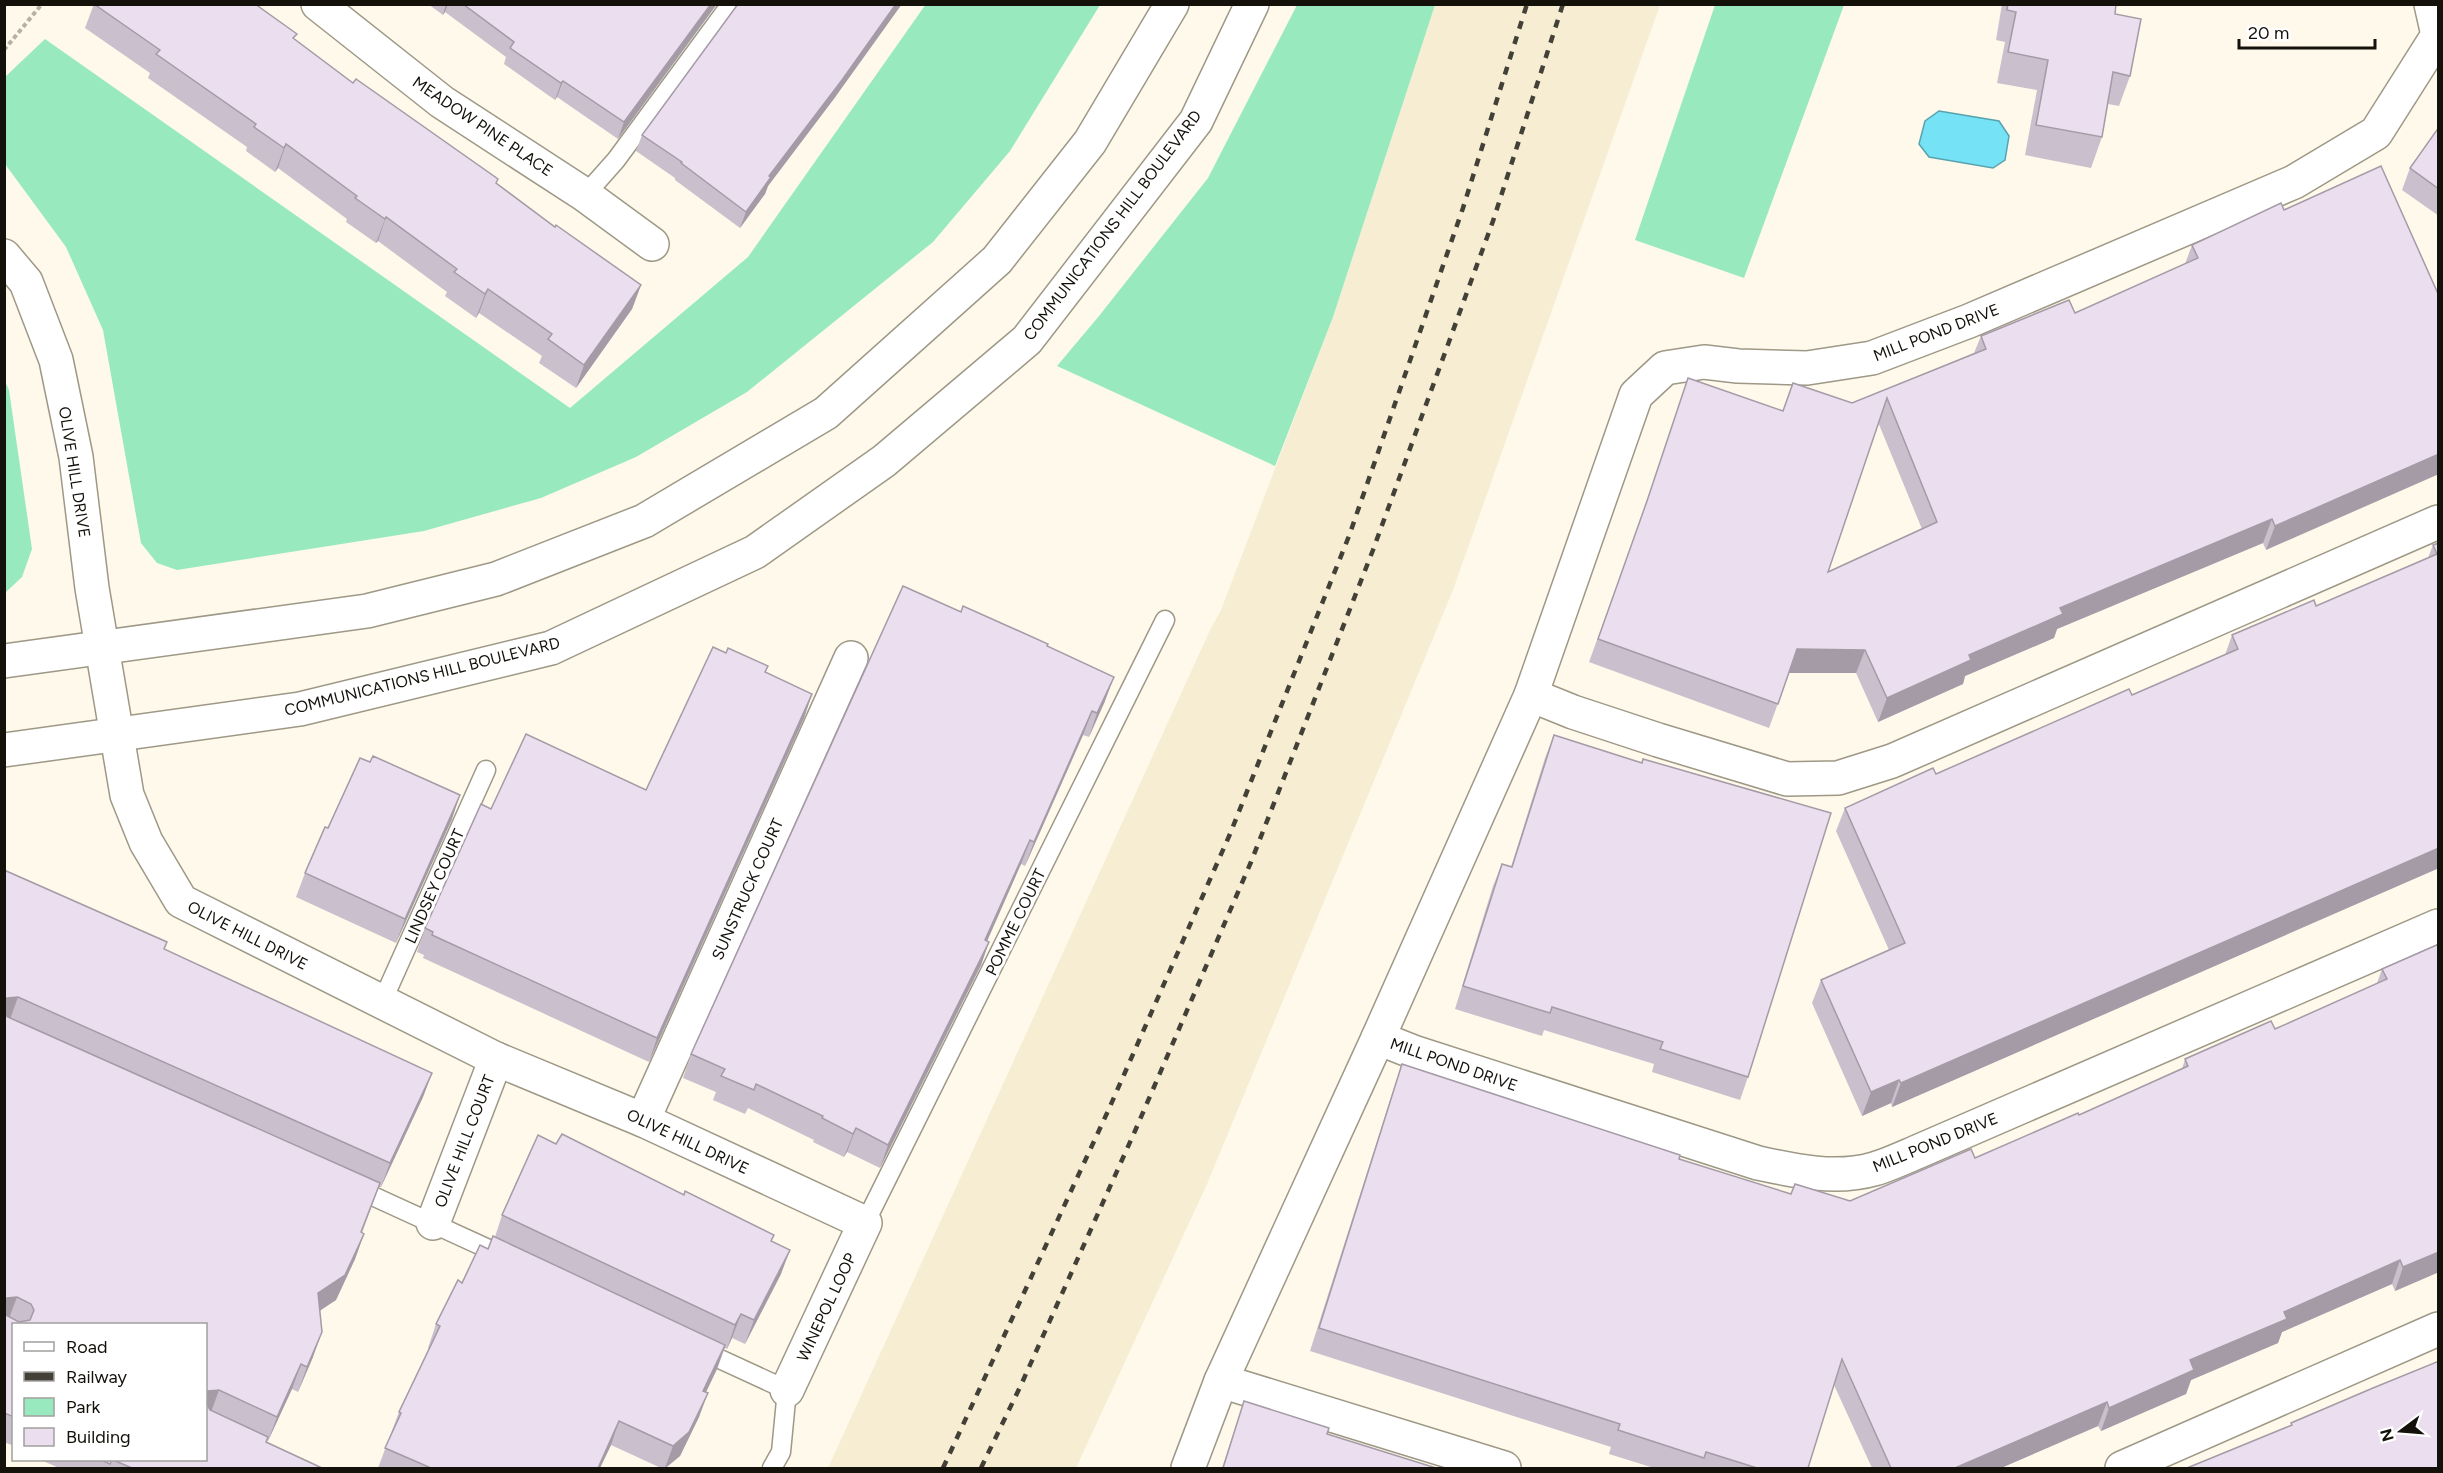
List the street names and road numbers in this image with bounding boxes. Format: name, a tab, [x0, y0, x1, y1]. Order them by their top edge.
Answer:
street label: MEADOW PINE PLACE	[409, 72, 556, 180]
street label: COMMUNICATIONS HILL BOULEVARD	[1020, 106, 1205, 344]
street label: MILL POND DRIVE	[1870, 300, 2002, 365]
street label: OLIVE HILL DRIVE	[55, 405, 94, 539]
street label: COMMUNICATIONS HILL BOULEVARD	[282, 633, 562, 720]
street label: SUNSTRUCK COURT	[708, 815, 787, 963]
street label: LINDSEY COURT	[401, 826, 468, 946]
street label: POMME COURT	[981, 866, 1050, 979]
street label: OLIVE HILL DRIVE	[184, 897, 311, 974]
street label: MILL POND DRIVE	[1388, 1034, 1520, 1095]
street label: OLIVE HILL COURT	[430, 1072, 499, 1210]
street label: OLIVE HILL DRIVE	[624, 1105, 752, 1178]
street label: MILL POND DRIVE	[1870, 1109, 2001, 1176]
street label: WINEPOL LOOP	[793, 1250, 860, 1365]

